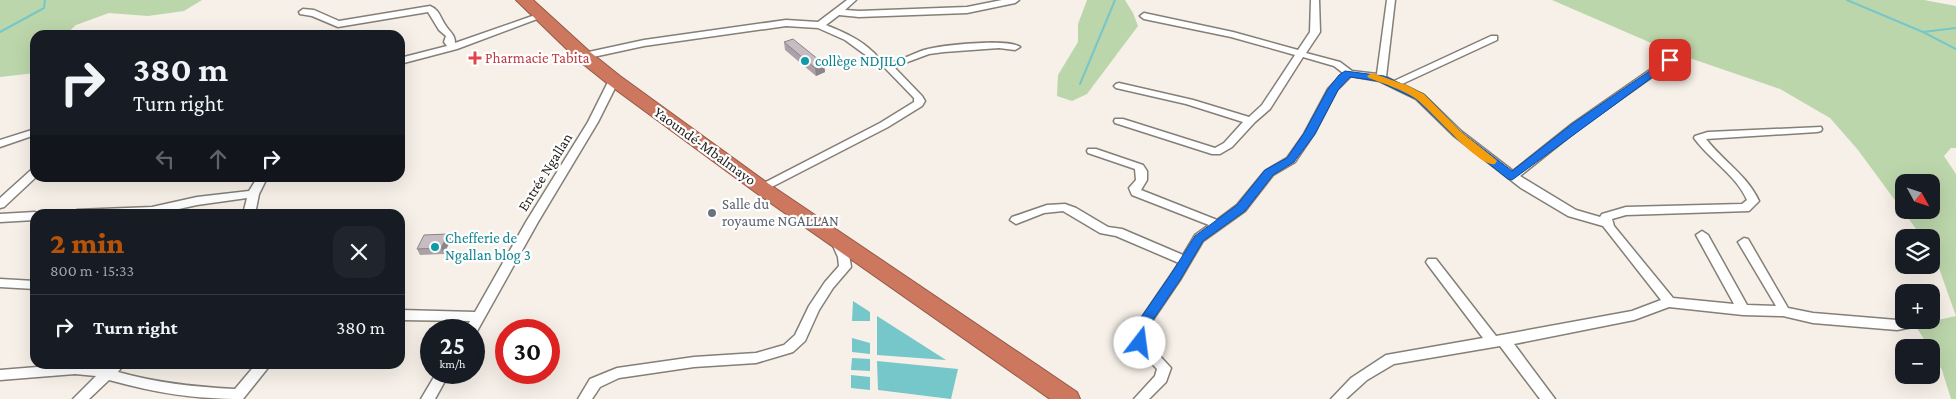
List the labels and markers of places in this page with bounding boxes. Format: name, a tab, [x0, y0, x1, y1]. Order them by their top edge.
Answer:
pin	[1649, 39, 1691, 81]
place label: Pharmacie Tabita	[485, 50, 590, 66]
marker: Pharmacie Tabita	[469, 52, 481, 64]
place label: collège NDJILO	[815, 53, 906, 70]
marker: collège NDJILO	[799, 55, 811, 67]
place label: Salle du royaume NGALLAN	[722, 196, 839, 230]
marker: Salle du royaume NGALLAN	[706, 207, 718, 219]
place label: Chefferie de Ngallan blog 3	[445, 230, 531, 264]
marker: Chefferie de Ngallan blog 3	[429, 241, 441, 253]

